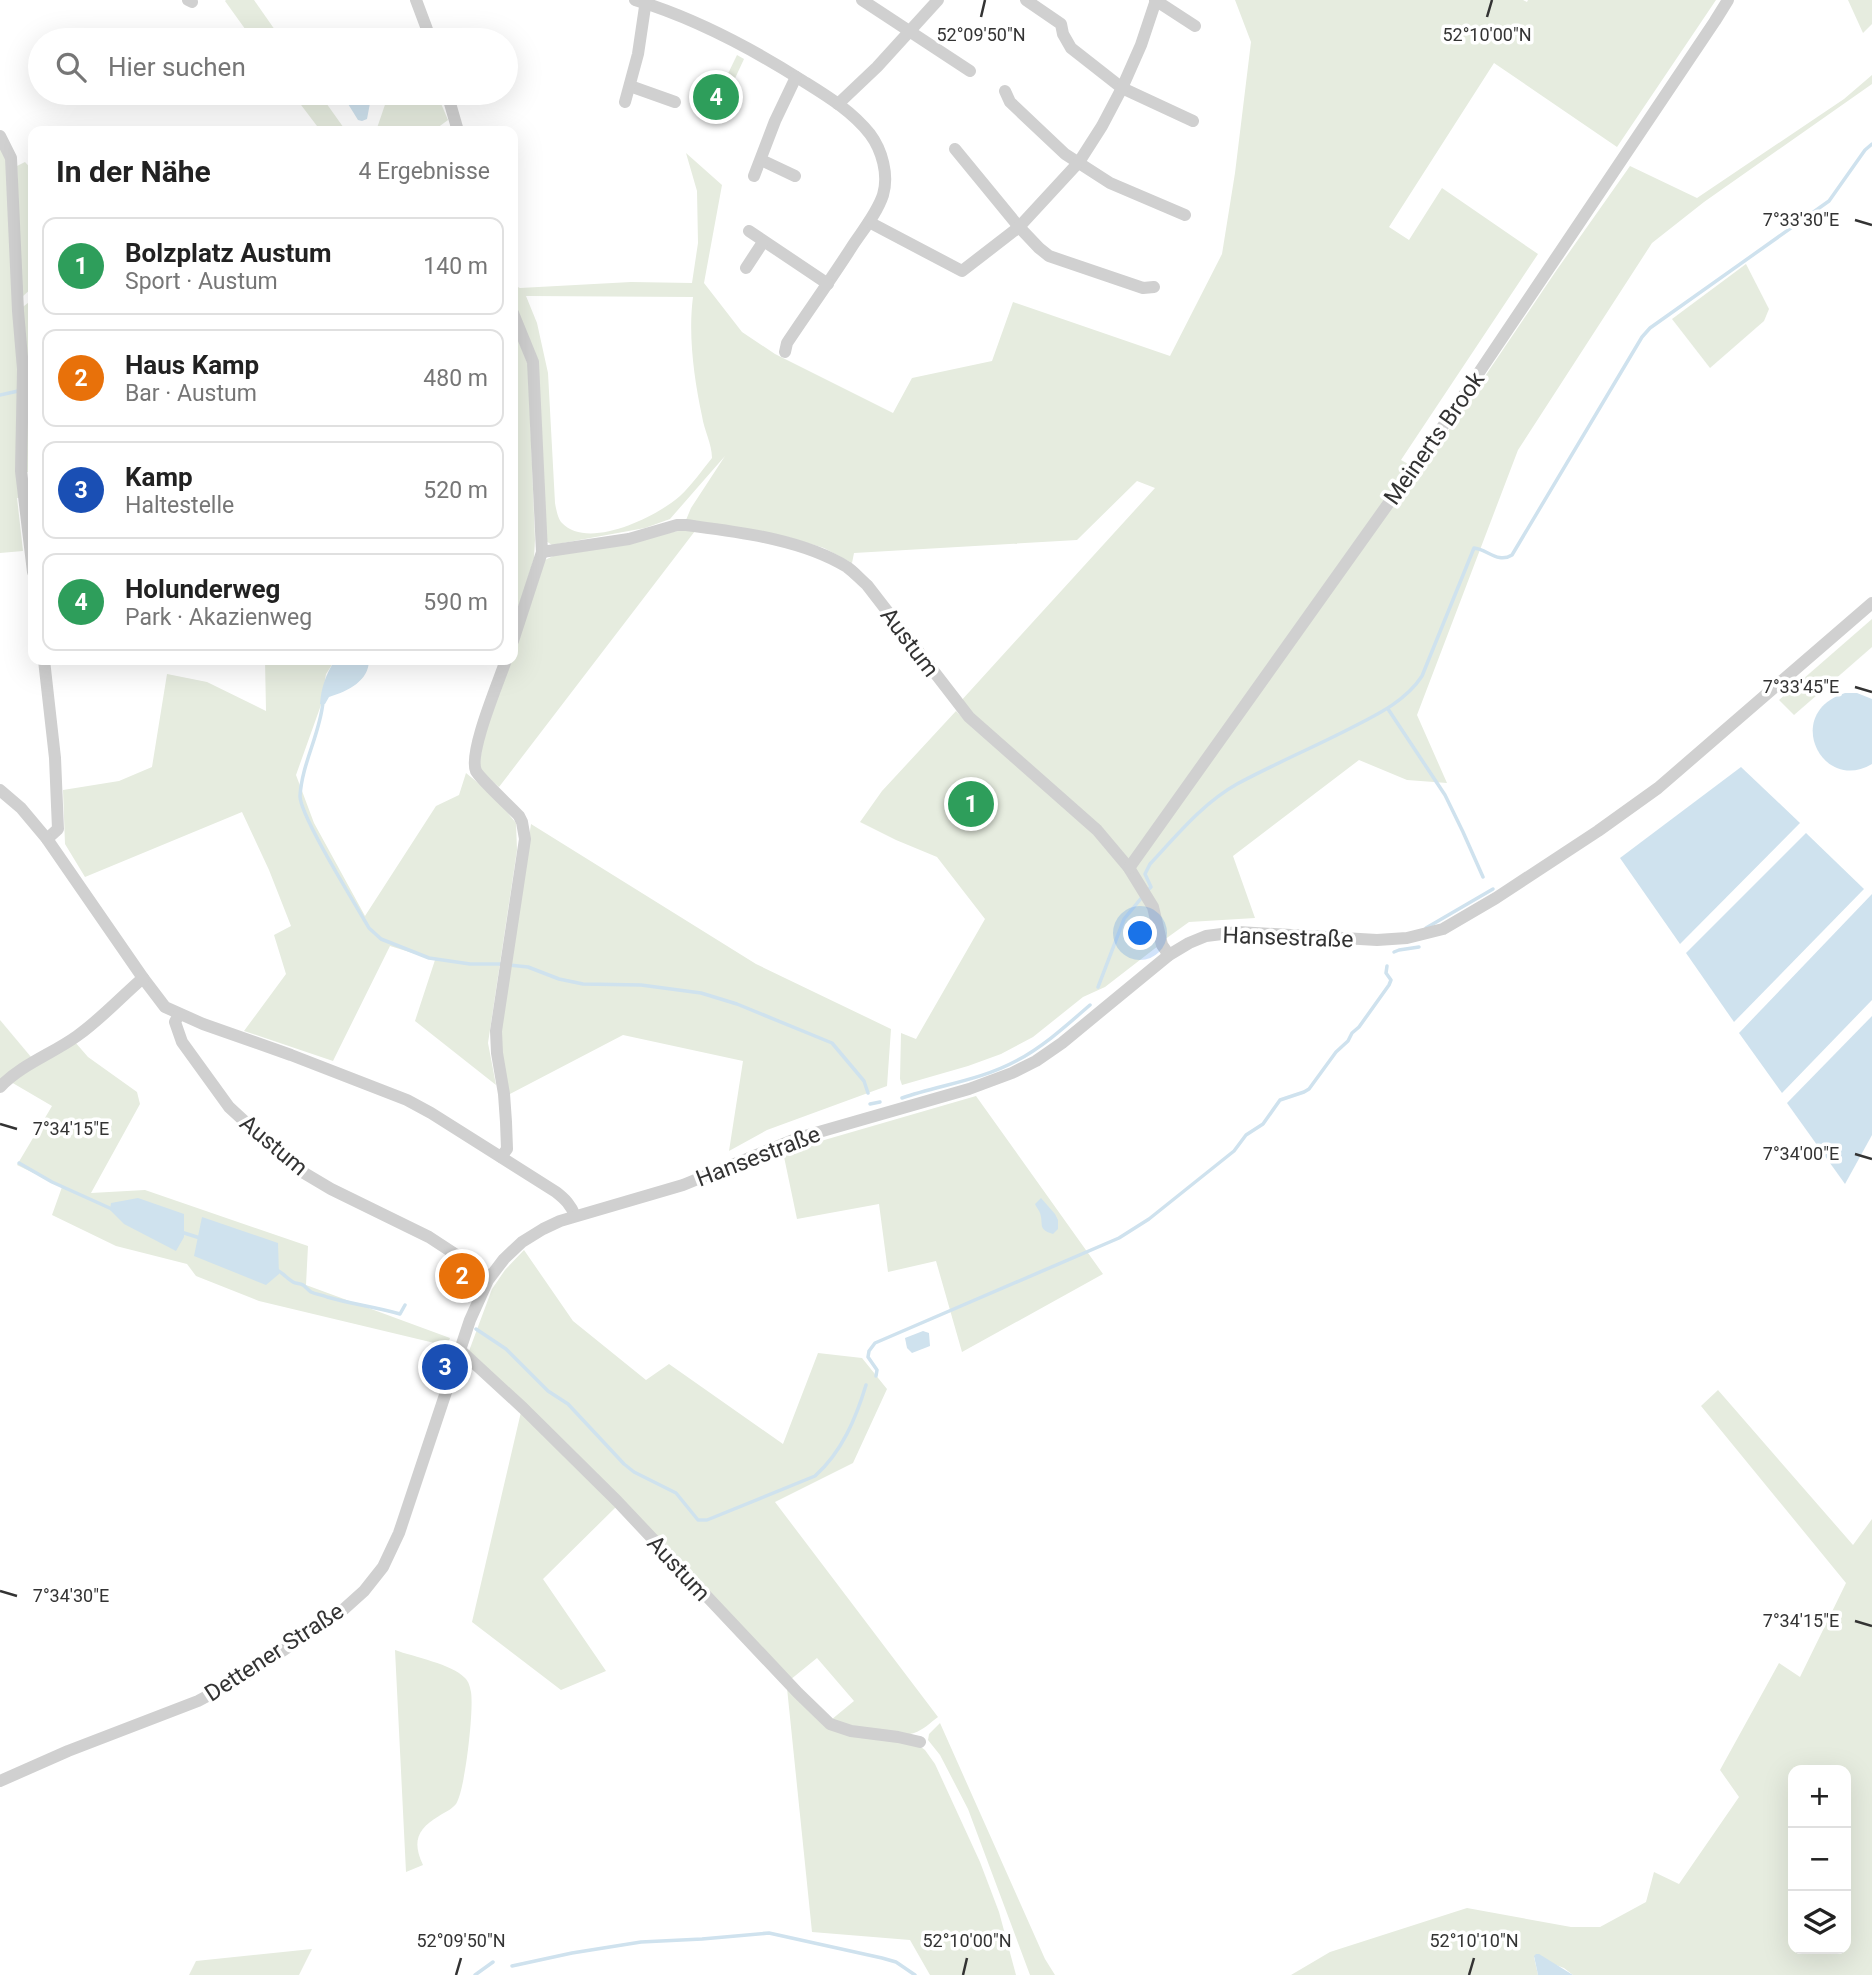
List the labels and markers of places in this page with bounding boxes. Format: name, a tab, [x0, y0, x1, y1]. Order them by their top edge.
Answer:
pin: 4	[693, 71, 739, 123]
pin: 1	[948, 778, 994, 830]
pin: 2	[439, 1250, 485, 1302]
pin: 3	[422, 1341, 468, 1393]

